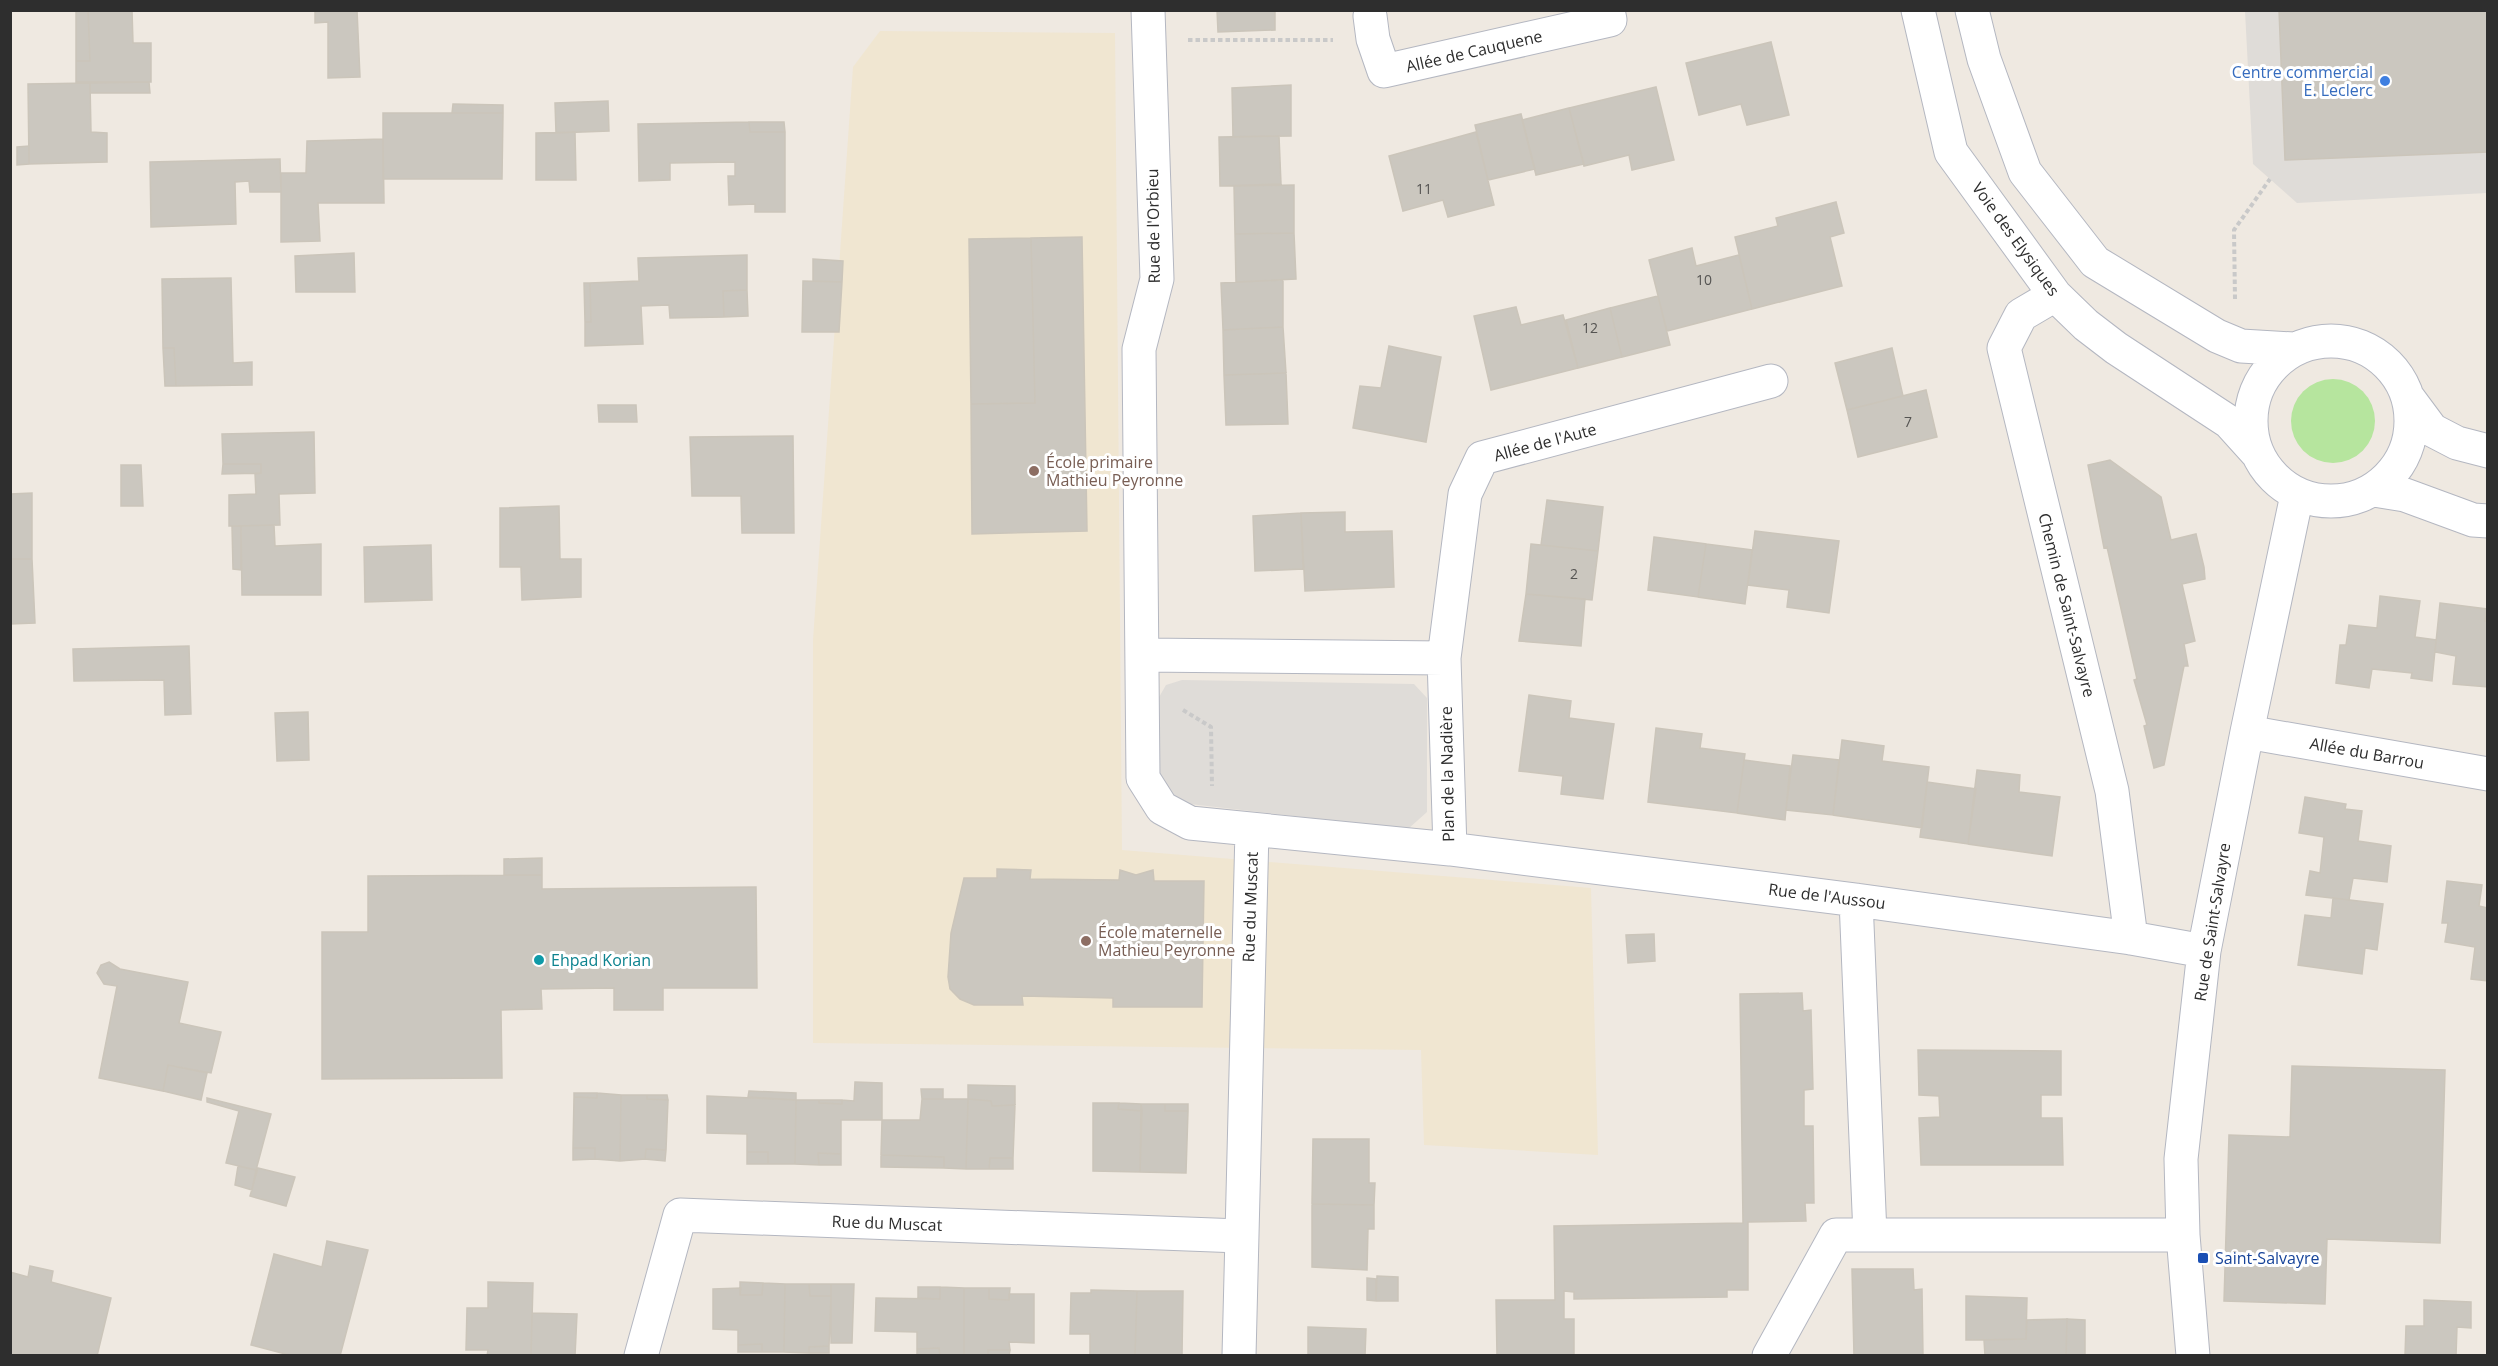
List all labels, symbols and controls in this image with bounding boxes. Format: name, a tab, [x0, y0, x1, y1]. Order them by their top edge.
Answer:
street label: Allée de Cauquene	[1404, 25, 1544, 77]
place label: Centre commercial E. Leclerc	[2232, 61, 2373, 101]
marker: Centre commercial E. Leclerc	[2378, 74, 2392, 88]
street label: Rue de l'Orbieu	[1141, 168, 1165, 284]
street label: Voie des Elysiques	[1967, 178, 2065, 300]
house number: 11	[1416, 179, 1432, 198]
house number: 10	[1696, 270, 1712, 289]
house number: 12	[1582, 318, 1598, 337]
house number: 7	[1904, 412, 1912, 431]
street label: Allée de l'Aute	[1491, 418, 1599, 466]
place label: École primaire Mathieu Peyronne	[1046, 451, 1183, 491]
marker: École primaire Mathieu Peyronne	[1027, 464, 1041, 478]
street label: Chemin de Saint-Salvayre	[2033, 511, 2101, 699]
house number: 2	[1570, 564, 1578, 583]
street label: Plan de la Nadière	[1435, 706, 1459, 842]
street label: Allée du Barrou	[2308, 732, 2426, 774]
street label: Rue de Saint-Salvayre	[2189, 841, 2235, 1003]
street label: Rue du Muscat	[1237, 851, 1263, 963]
street label: Rue de l'Aussou	[1767, 878, 1887, 914]
place label: École maternelle Mathieu Peyronne	[1098, 921, 1235, 961]
marker: École maternelle Mathieu Peyronne	[1079, 934, 1093, 948]
place label: Ehpad Korian	[551, 949, 651, 971]
marker: Ehpad Korian	[532, 953, 546, 967]
street label: Rue du Muscat	[831, 1210, 943, 1236]
place label: Saint-Salvayre	[2215, 1247, 2320, 1269]
marker: Saint-Salvayre	[2196, 1251, 2210, 1265]

